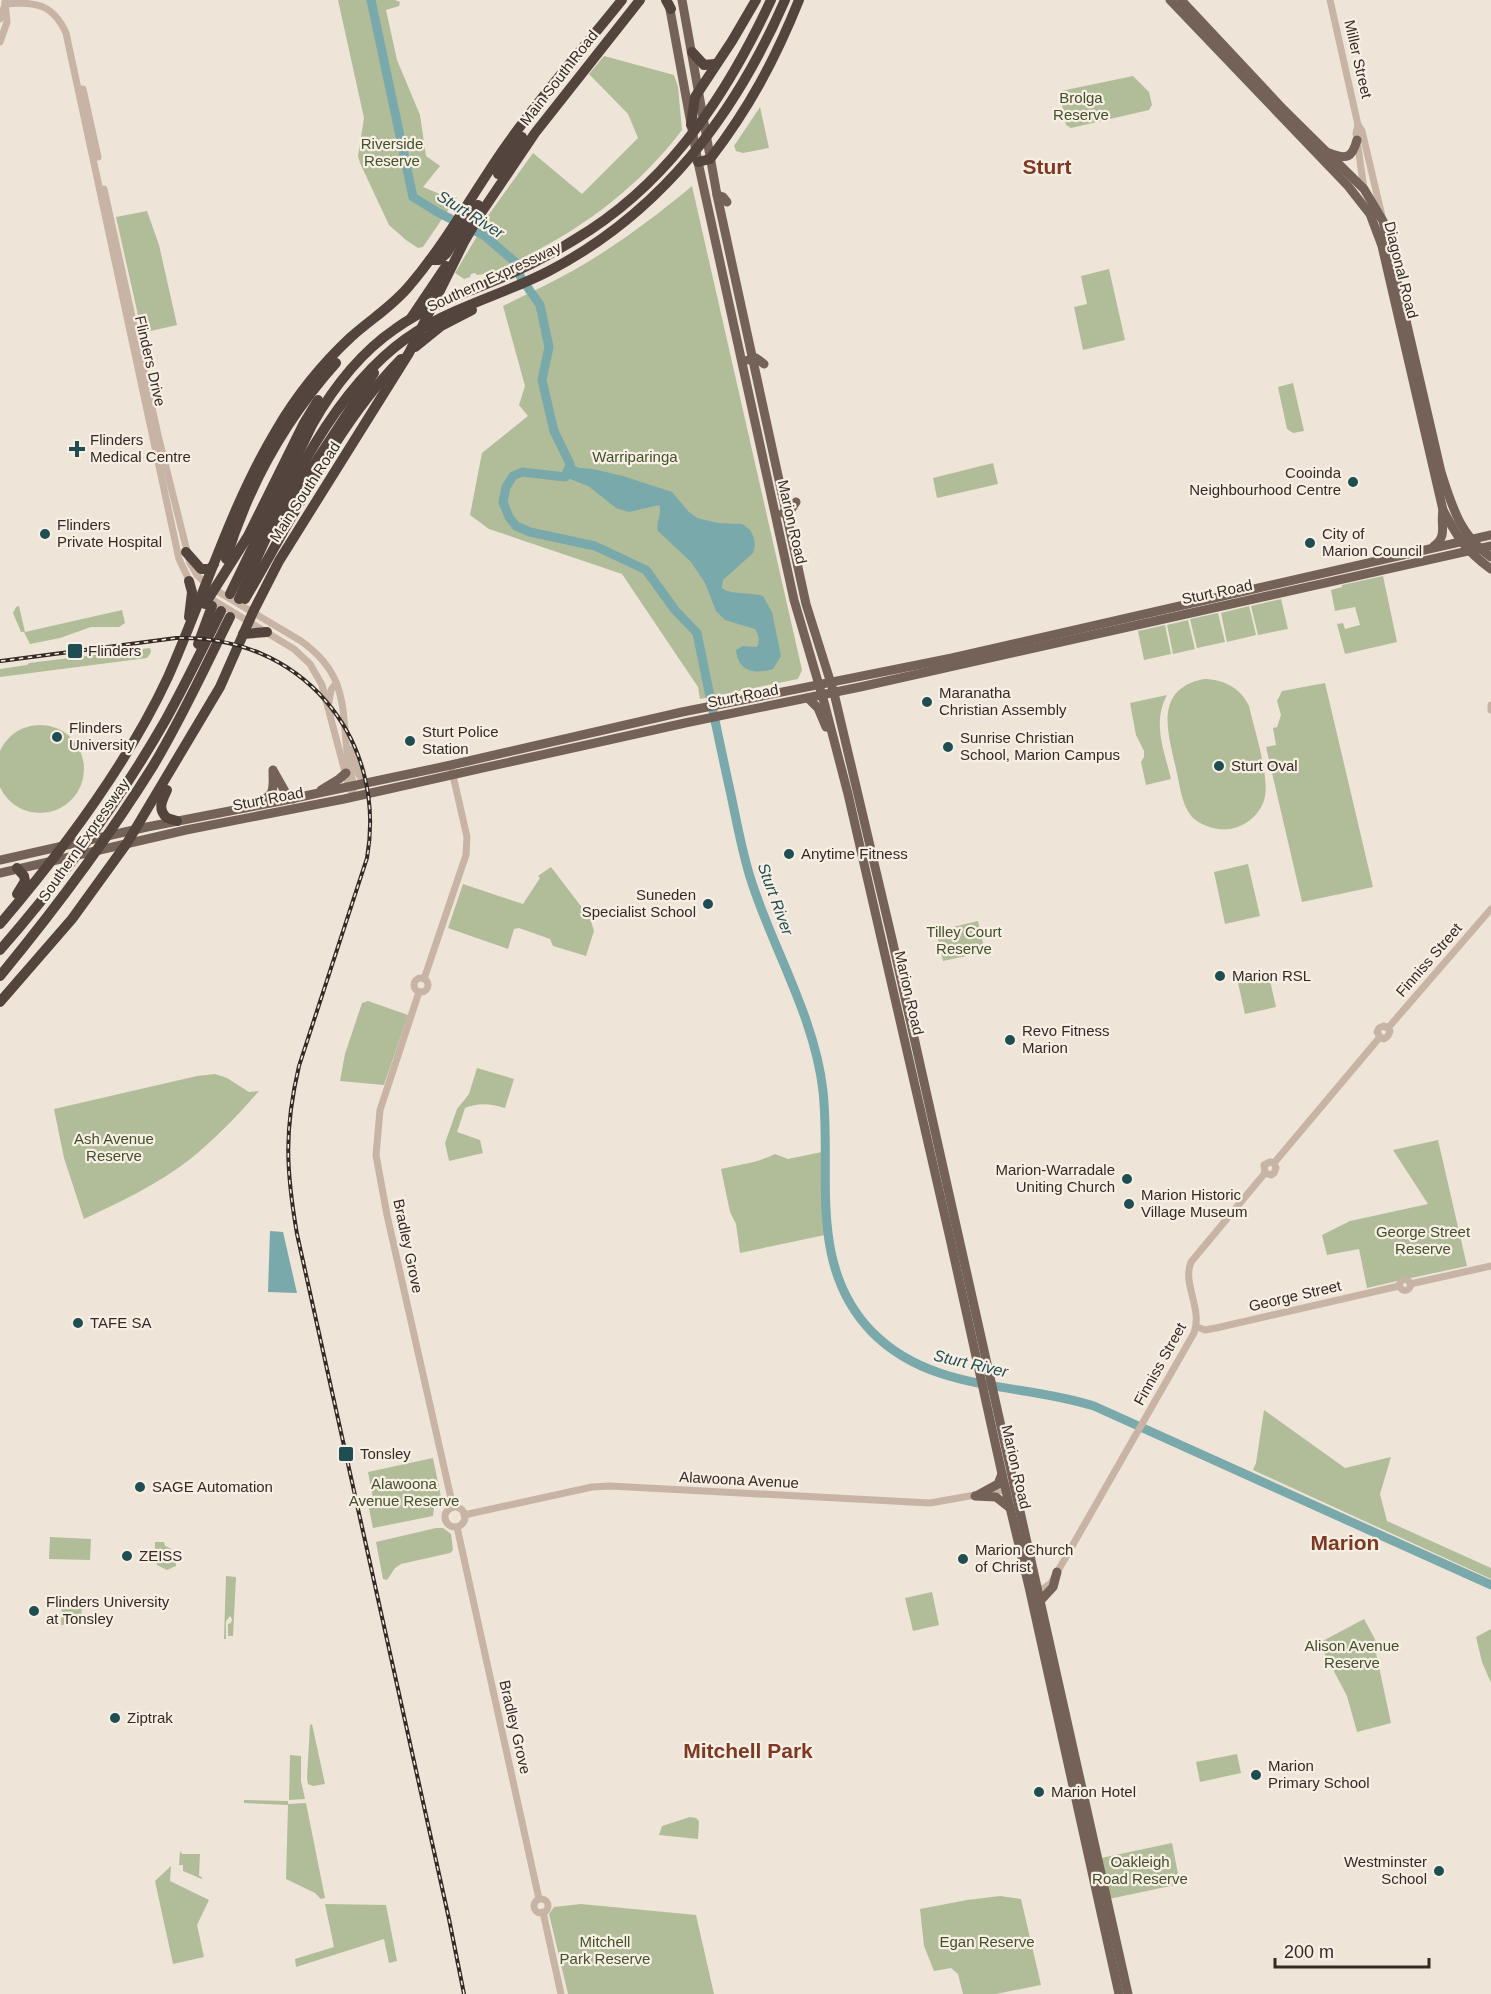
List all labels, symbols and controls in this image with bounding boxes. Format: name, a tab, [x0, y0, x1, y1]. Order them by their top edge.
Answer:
street label: Miller Street	[1341, 18, 1376, 101]
street label: Main South Road	[516, 27, 601, 129]
park label: Brolga Reserve	[1053, 89, 1109, 123]
park label: Riverside Reserve	[361, 135, 423, 169]
district label: Sturt	[1023, 155, 1072, 178]
water label: Sturt River	[434, 187, 508, 242]
street label: Diagonal Road	[1381, 220, 1422, 320]
street label: Southern Expressway	[424, 238, 564, 315]
street label: Flinders Drive	[132, 314, 169, 408]
place label: Flinders Medical Centre	[90, 431, 191, 465]
street label: Main South Road	[266, 438, 343, 545]
marker: Flinders Medical Centre	[68, 440, 86, 458]
park label: Warriparinga	[592, 448, 678, 465]
place label: Cooinda Neighbourhood Centre	[1189, 464, 1342, 498]
marker: Cooinda Neighbourhood Centre	[1346, 475, 1360, 489]
street label: Marion Road	[775, 478, 810, 566]
place label: Flinders Private Hospital	[57, 516, 162, 550]
place label: City of Marion Council	[1322, 525, 1422, 559]
marker: Flinders Private Hospital	[38, 527, 52, 541]
marker: City of Marion Council	[1303, 536, 1317, 550]
street label: Sturt Road	[1180, 576, 1254, 607]
marker: Flinders	[66, 642, 84, 660]
place label: Flinders	[88, 642, 141, 659]
street label: Sturt Road	[706, 680, 780, 711]
place label: Maranatha Christian Assembly	[939, 684, 1067, 718]
marker: Maranatha Christian Assembly	[920, 695, 934, 709]
place label: Flinders University	[69, 719, 135, 753]
place label: Sturt Police Station	[422, 723, 499, 757]
place label: Sunrise Christian School, Marion Campus	[960, 729, 1120, 763]
marker: Flinders University	[50, 730, 64, 744]
marker: Sturt Police Station	[403, 734, 417, 748]
marker: Sunrise Christian School, Marion Campus	[941, 740, 955, 754]
place label: Sturt Oval	[1231, 757, 1298, 774]
marker: Sturt Oval	[1212, 759, 1226, 773]
street label: Southern Expressway	[35, 775, 133, 904]
street label: Sturt Road	[231, 783, 305, 814]
place label: Anytime Fitness	[801, 845, 908, 862]
marker: Anytime Fitness	[782, 847, 796, 861]
water label: Sturt River	[755, 861, 797, 938]
place label: Suneden Specialist School	[582, 886, 696, 920]
marker: Suneden Specialist School	[701, 897, 715, 911]
street label: Finniss Street	[1392, 919, 1466, 1000]
park label: Tilley Court Reserve	[926, 923, 1002, 957]
street label: Marion Road	[892, 949, 927, 1037]
place label: Marion RSL	[1232, 967, 1311, 984]
marker: Marion RSL	[1213, 969, 1227, 983]
place label: Revo Fitness Marion	[1022, 1022, 1110, 1056]
marker: Revo Fitness Marion	[1003, 1033, 1017, 1047]
park label: Ash Avenue Reserve	[74, 1130, 154, 1164]
place label: Marion-Warradale Uniting Church	[996, 1161, 1115, 1195]
marker: Marion-Warradale Uniting Church	[1120, 1172, 1134, 1186]
place label: Marion Historic Village Museum	[1141, 1186, 1247, 1220]
street label: Bradley Grove	[390, 1197, 427, 1295]
marker: Marion Historic Village Museum	[1122, 1197, 1136, 1211]
park label: George Street Reserve	[1376, 1223, 1471, 1257]
street label: George Street	[1247, 1276, 1344, 1314]
place label: TAFE SA	[90, 1314, 151, 1331]
marker: TAFE SA	[71, 1316, 85, 1330]
street label: Finniss Street	[1130, 1319, 1190, 1408]
water label: Sturt River	[932, 1347, 1010, 1380]
street label: Marion Road	[999, 1423, 1034, 1511]
marker: Tonsley	[337, 1445, 355, 1463]
place label: Tonsley	[360, 1445, 411, 1462]
street label: Alawoona Avenue	[679, 1468, 799, 1491]
park label: Alawoona Avenue Reserve	[349, 1475, 459, 1509]
place label: SAGE Automation	[152, 1478, 273, 1495]
marker: SAGE Automation	[133, 1480, 147, 1494]
district label: Marion	[1311, 1531, 1379, 1554]
place label: Marion Church of Christ	[975, 1541, 1073, 1575]
place label: ZEISS	[139, 1547, 182, 1564]
marker: ZEISS	[120, 1549, 134, 1563]
marker: Marion Church of Christ	[956, 1552, 970, 1566]
place label: Flinders University at Tonsley	[46, 1593, 170, 1627]
marker: Flinders University at Tonsley	[27, 1604, 41, 1618]
park label: Alison Avenue Reserve	[1305, 1637, 1399, 1671]
street label: Bradley Grove	[496, 1678, 535, 1776]
place label: Ziptrak	[127, 1709, 173, 1726]
marker: Ziptrak	[108, 1711, 122, 1725]
district label: Mitchell Park	[683, 1739, 813, 1762]
place label: Marion Primary School	[1268, 1757, 1370, 1791]
marker: Marion Primary School	[1249, 1768, 1263, 1782]
place label: Marion Hotel	[1051, 1783, 1136, 1800]
marker: Marion Hotel	[1032, 1785, 1046, 1799]
park label: Oakleigh Road Reserve	[1092, 1853, 1188, 1887]
place label: Westminster School	[1344, 1853, 1427, 1887]
marker: Westminster School	[1432, 1864, 1446, 1878]
scale bar	[1275, 1931, 1430, 1969]
park label: Mitchell Park Reserve	[560, 1933, 650, 1967]
park label: Egan Reserve	[939, 1933, 1035, 1950]
text: 200 m	[1284, 1942, 1334, 1962]

